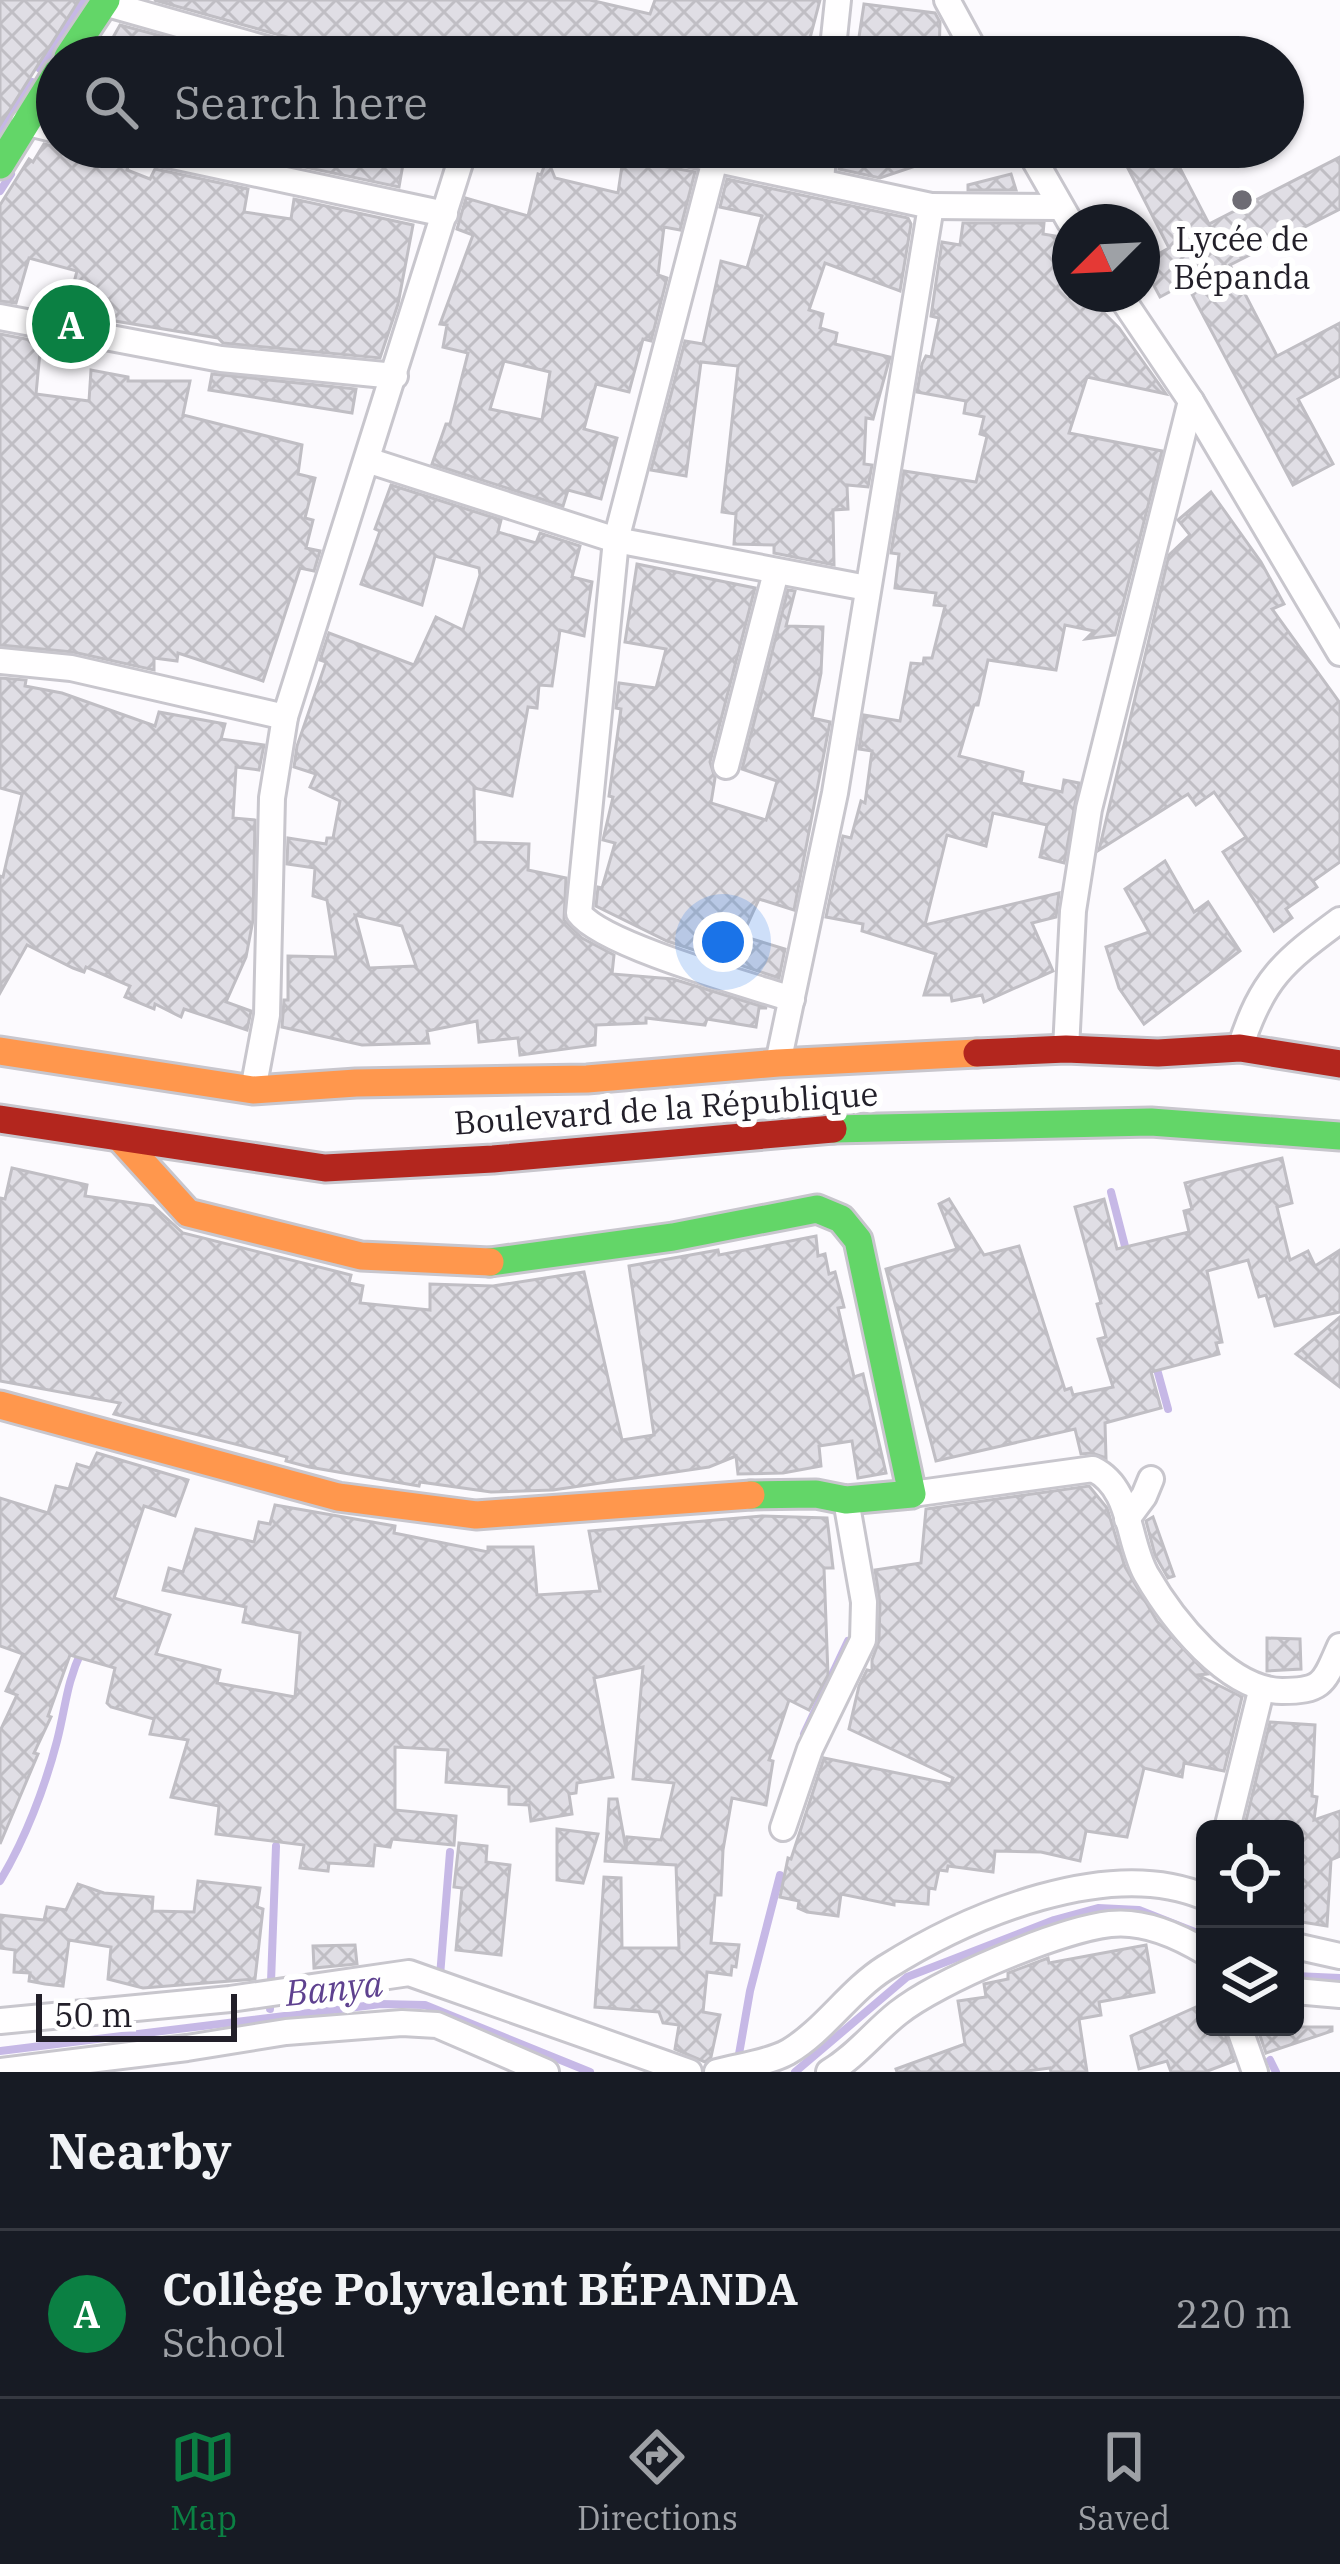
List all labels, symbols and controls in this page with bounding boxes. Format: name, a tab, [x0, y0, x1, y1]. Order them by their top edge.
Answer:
search box	[36, 36, 1304, 168]
icon: search	[78, 69, 144, 135]
text: Search here	[174, 73, 428, 131]
marker: Lycée de Bépanda	[1229, 187, 1255, 213]
north arrow	[1052, 204, 1160, 312]
place label: Lycée de Bépanda	[1173, 217, 1311, 298]
pin: A	[32, 279, 110, 369]
your location	[693, 912, 753, 972]
street label: Boulevard de la République	[452, 1071, 880, 1144]
map controls	[1196, 1820, 1304, 2036]
button: locate	[1196, 1820, 1304, 1928]
button: layers	[1196, 1928, 1304, 2036]
water label: Banya	[282, 1959, 385, 2016]
scale bar	[36, 1988, 237, 2041]
text: 50 m	[54, 1993, 133, 2036]
text: Nearby	[48, 2117, 232, 2183]
text: Collège Polyvalent BÉPANDA	[162, 2259, 798, 2317]
text: A	[73, 2288, 101, 2339]
text: 220 m	[1176, 2288, 1292, 2339]
text: School	[162, 2317, 285, 2368]
tab: Map	[170, 2424, 237, 2539]
tab: Directions	[577, 2424, 738, 2539]
tab: Saved	[1078, 2424, 1170, 2539]

